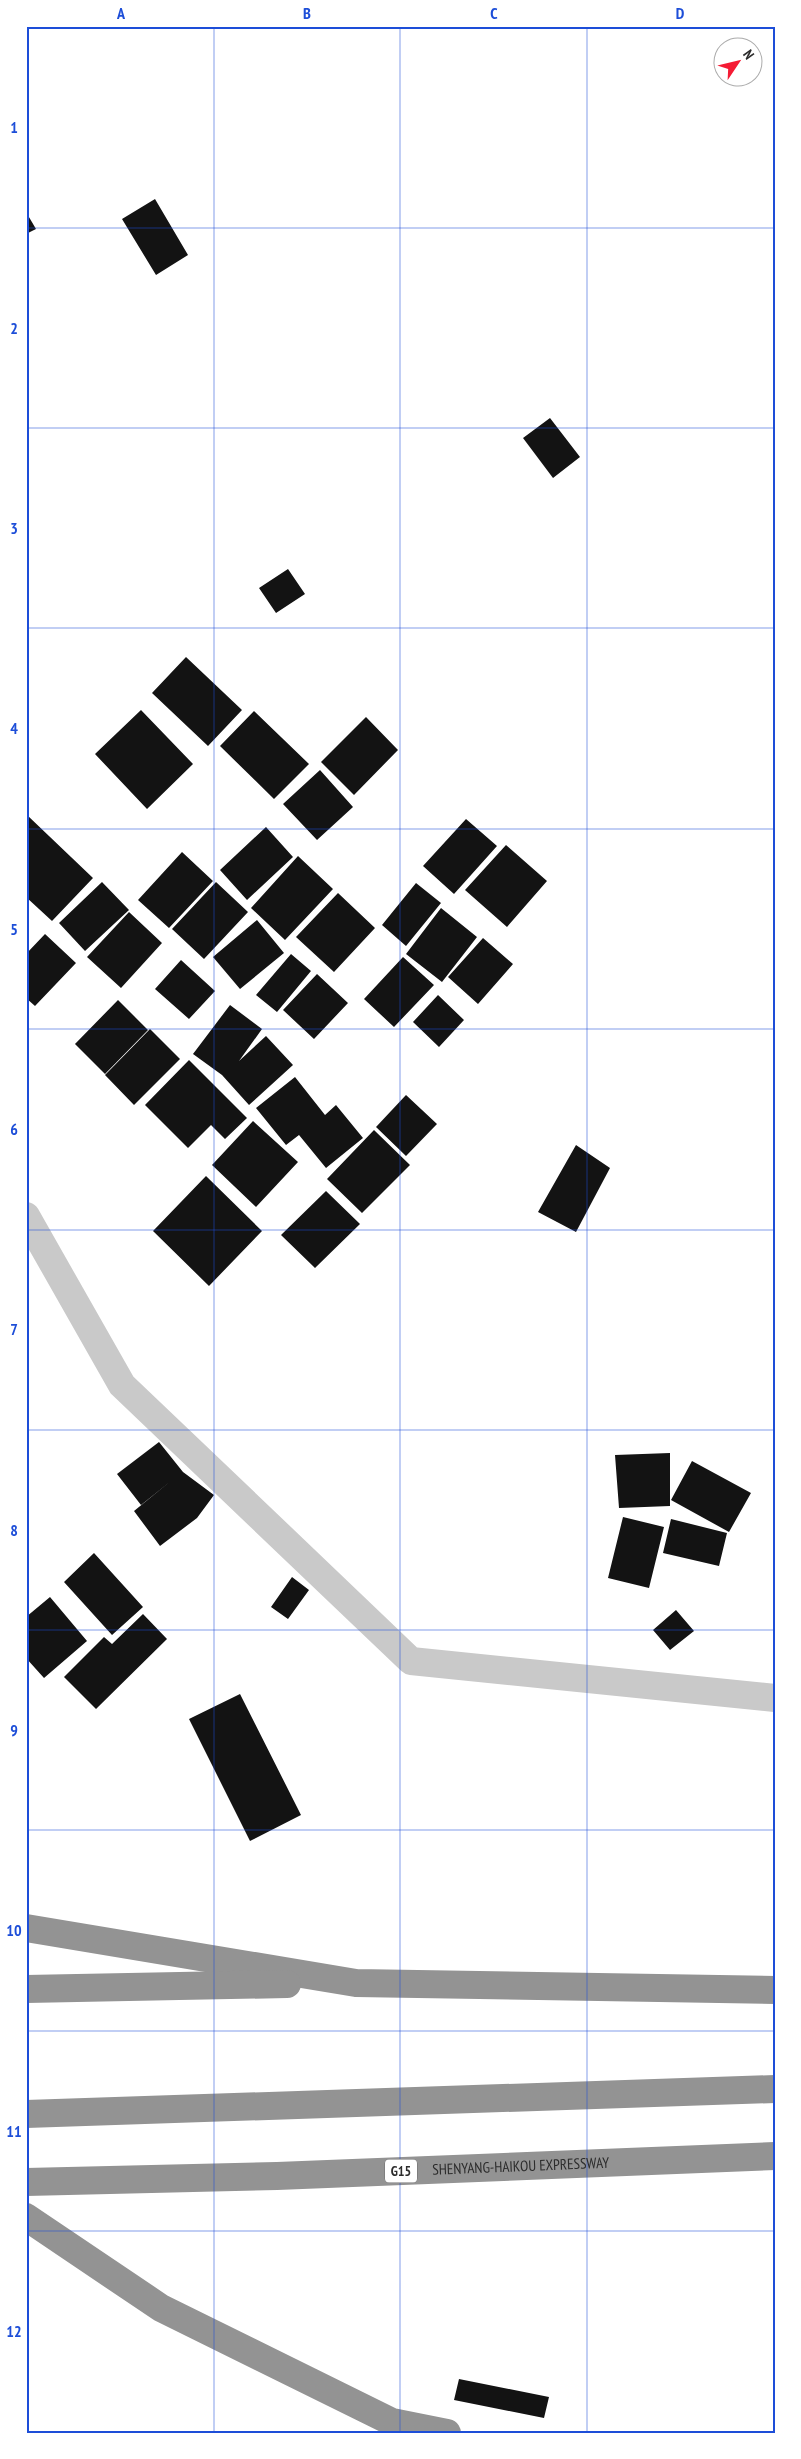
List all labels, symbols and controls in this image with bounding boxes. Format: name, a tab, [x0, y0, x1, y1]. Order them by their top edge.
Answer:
text: A	[116, 3, 126, 23]
text: B	[303, 3, 311, 23]
text: C	[490, 3, 498, 23]
text: D	[676, 3, 685, 23]
north arrow	[714, 38, 764, 88]
text: N	[739, 46, 758, 63]
text: 1	[10, 117, 18, 137]
text: 2	[10, 318, 18, 338]
text: 3	[10, 518, 18, 538]
text: 4	[10, 718, 18, 738]
text: 5	[10, 919, 18, 939]
text: 6	[10, 1119, 18, 1139]
text: 7	[10, 1319, 18, 1339]
text: 8	[10, 1520, 18, 1540]
text: 9	[10, 1720, 18, 1740]
text: 10	[6, 1920, 22, 1940]
text: 11	[6, 2121, 22, 2141]
street label: SHENYANG-HAIKOU EXPRESSWAY	[432, 2153, 610, 2179]
road number: G15	[385, 2160, 417, 2182]
text: 12	[6, 2321, 22, 2341]

